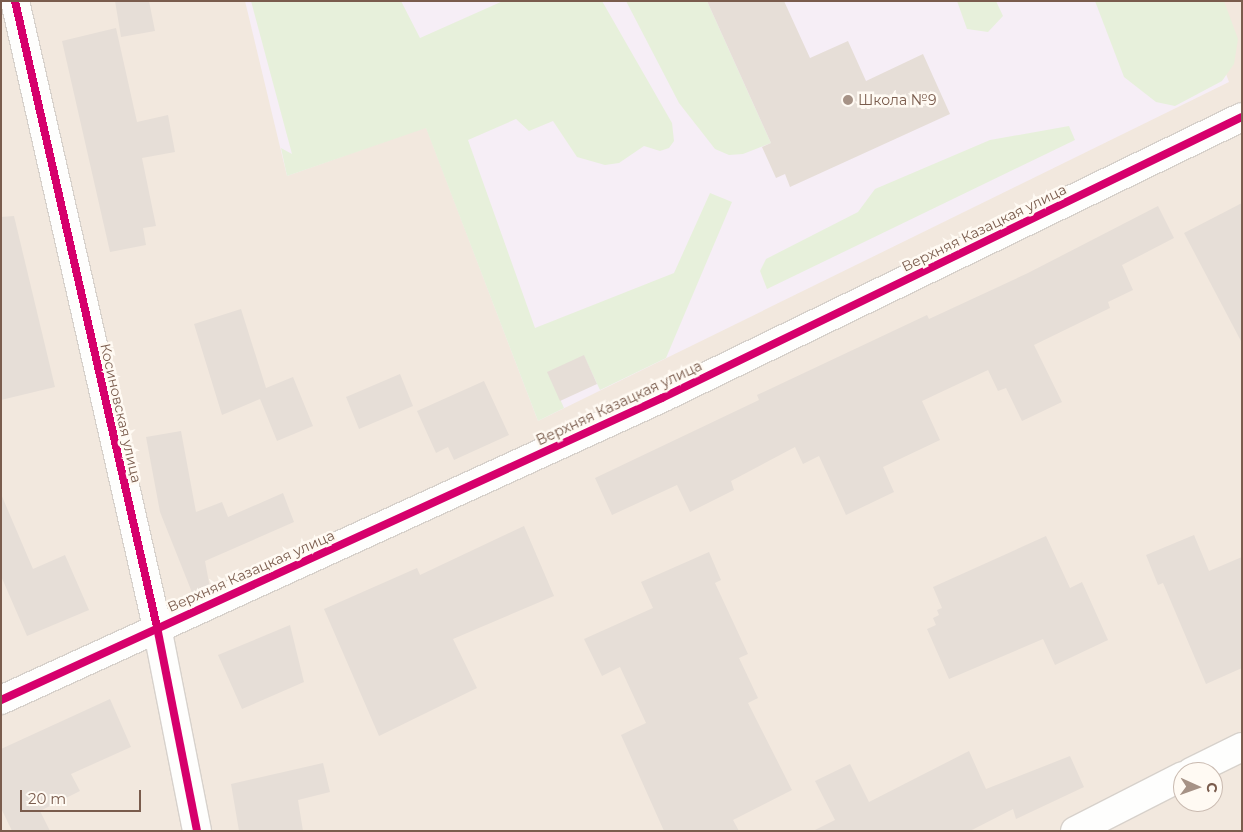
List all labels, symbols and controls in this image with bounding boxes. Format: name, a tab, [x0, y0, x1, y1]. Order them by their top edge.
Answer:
place label: Школа №9	[858, 92, 937, 108]
marker: Школа №9	[842, 94, 854, 106]
street label: Верхняя Казацкая улица	[899, 181, 1069, 275]
street label: Косиновская улица	[97, 342, 145, 484]
street label: Верхняя Казацкая улица	[533, 357, 705, 449]
street label: Верхняя Казацкая улица	[165, 527, 337, 615]
north arrow	[1173, 762, 1223, 812]
scale bar	[22, 780, 144, 812]
text: С	[1203, 782, 1221, 793]
text: 20 m	[28, 789, 66, 808]

